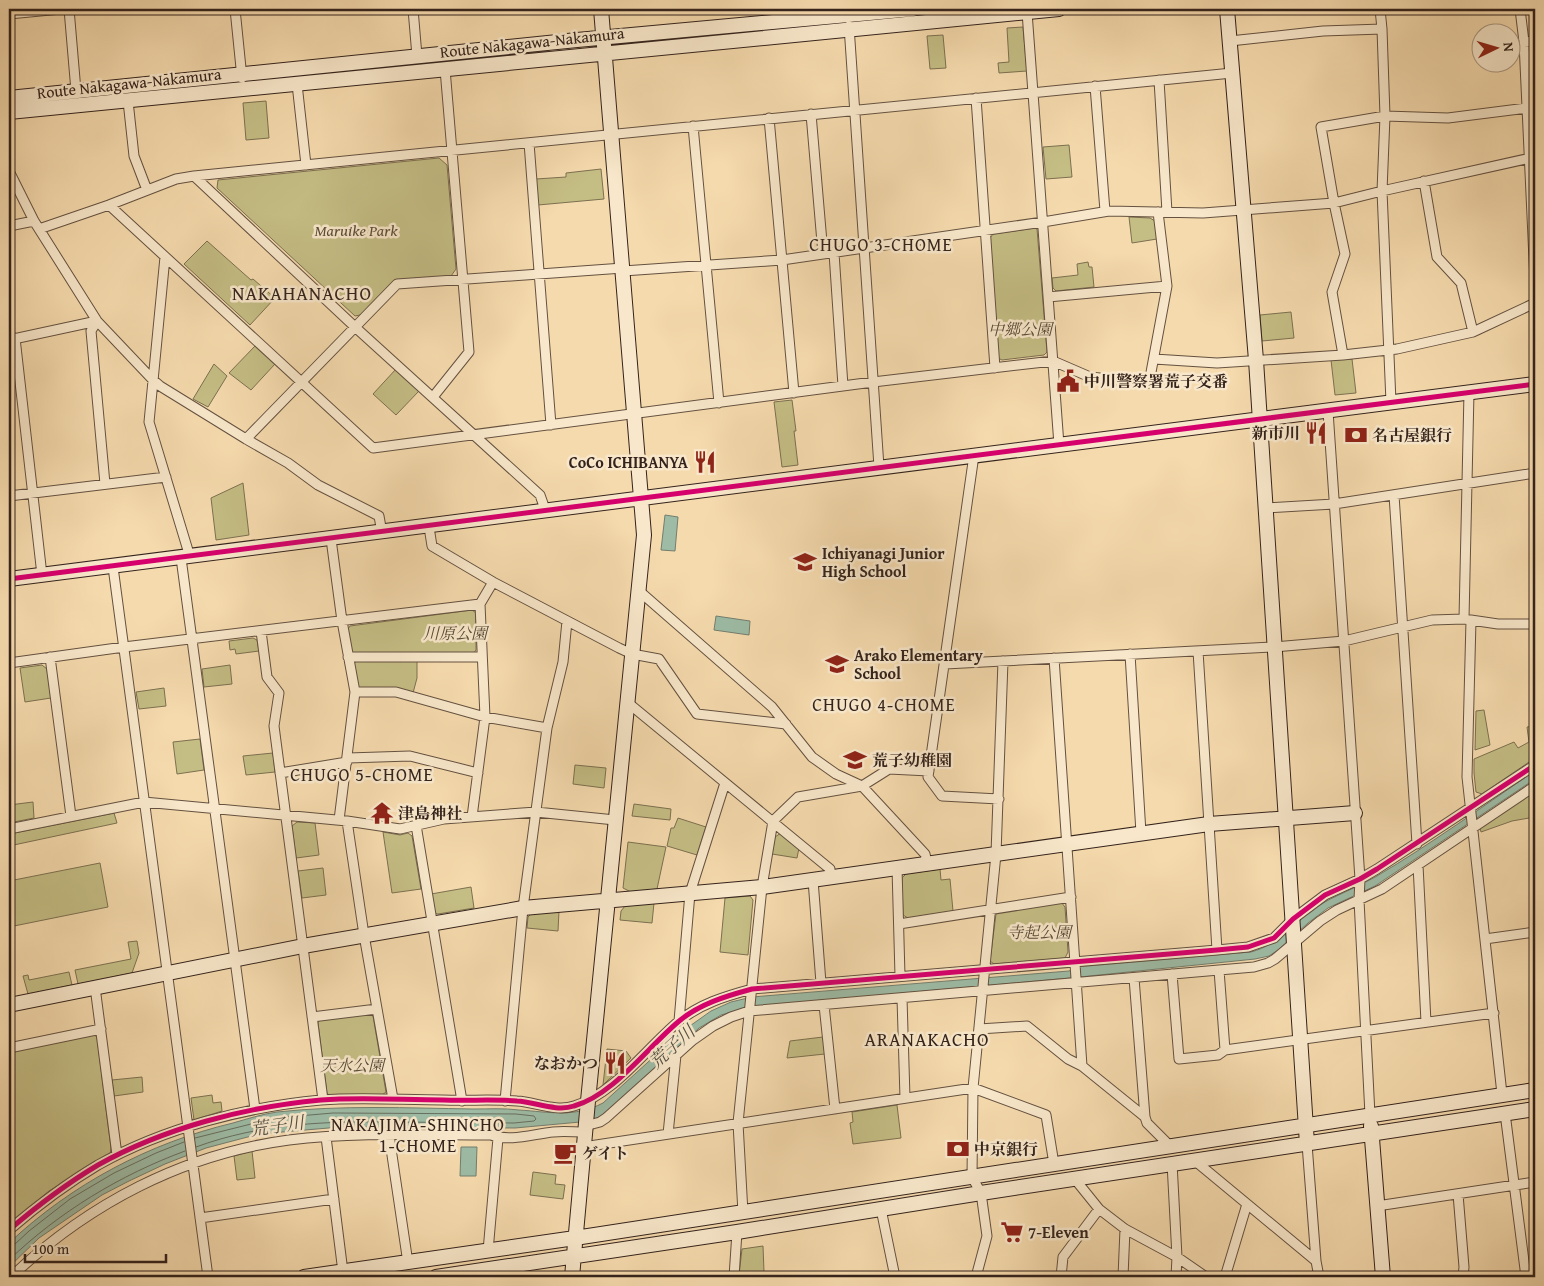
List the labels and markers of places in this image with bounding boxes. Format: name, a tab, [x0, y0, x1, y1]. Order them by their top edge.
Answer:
public building icon: 中川警察署荒子交番	[1055, 368, 1081, 394]
place label: 中川警察署荒子交番	[1084, 369, 1228, 393]
restaurant icon: 新市川	[1303, 420, 1329, 446]
place label: 新市川	[1251, 421, 1300, 445]
bank icon: 名古屋銀行	[1343, 422, 1369, 448]
place label: 名古屋銀行	[1372, 423, 1452, 447]
restaurant icon: CoCo ICHIBANYA	[692, 449, 718, 475]
place label: CoCo ICHIBANYA	[569, 450, 689, 474]
place label: Ichiyanagi Junior High School	[822, 541, 945, 583]
school or university icon: Ichiyanagi Junior High School	[792, 549, 818, 575]
place label: Arako Elementary School	[854, 643, 983, 685]
school or university icon: Arako Elementary School	[824, 651, 850, 677]
school or university icon: 荒子幼稚園	[842, 747, 868, 773]
place label: 荒子幼稚園	[872, 748, 952, 772]
temple icon: 津島神社	[369, 800, 395, 826]
place label: 津島神社	[398, 801, 462, 825]
restaurant icon: なおかつ	[602, 1050, 628, 1076]
place label: なおかつ	[534, 1051, 598, 1075]
bank icon: 中京銀行	[945, 1136, 971, 1162]
place label: 中京銀行	[974, 1137, 1038, 1161]
cafe icon: ゲイト	[552, 1140, 578, 1166]
place label: ゲイト	[582, 1141, 629, 1165]
supermarket icon: 7-Eleven	[999, 1219, 1025, 1245]
place label: 7-Eleven	[1028, 1220, 1089, 1244]

